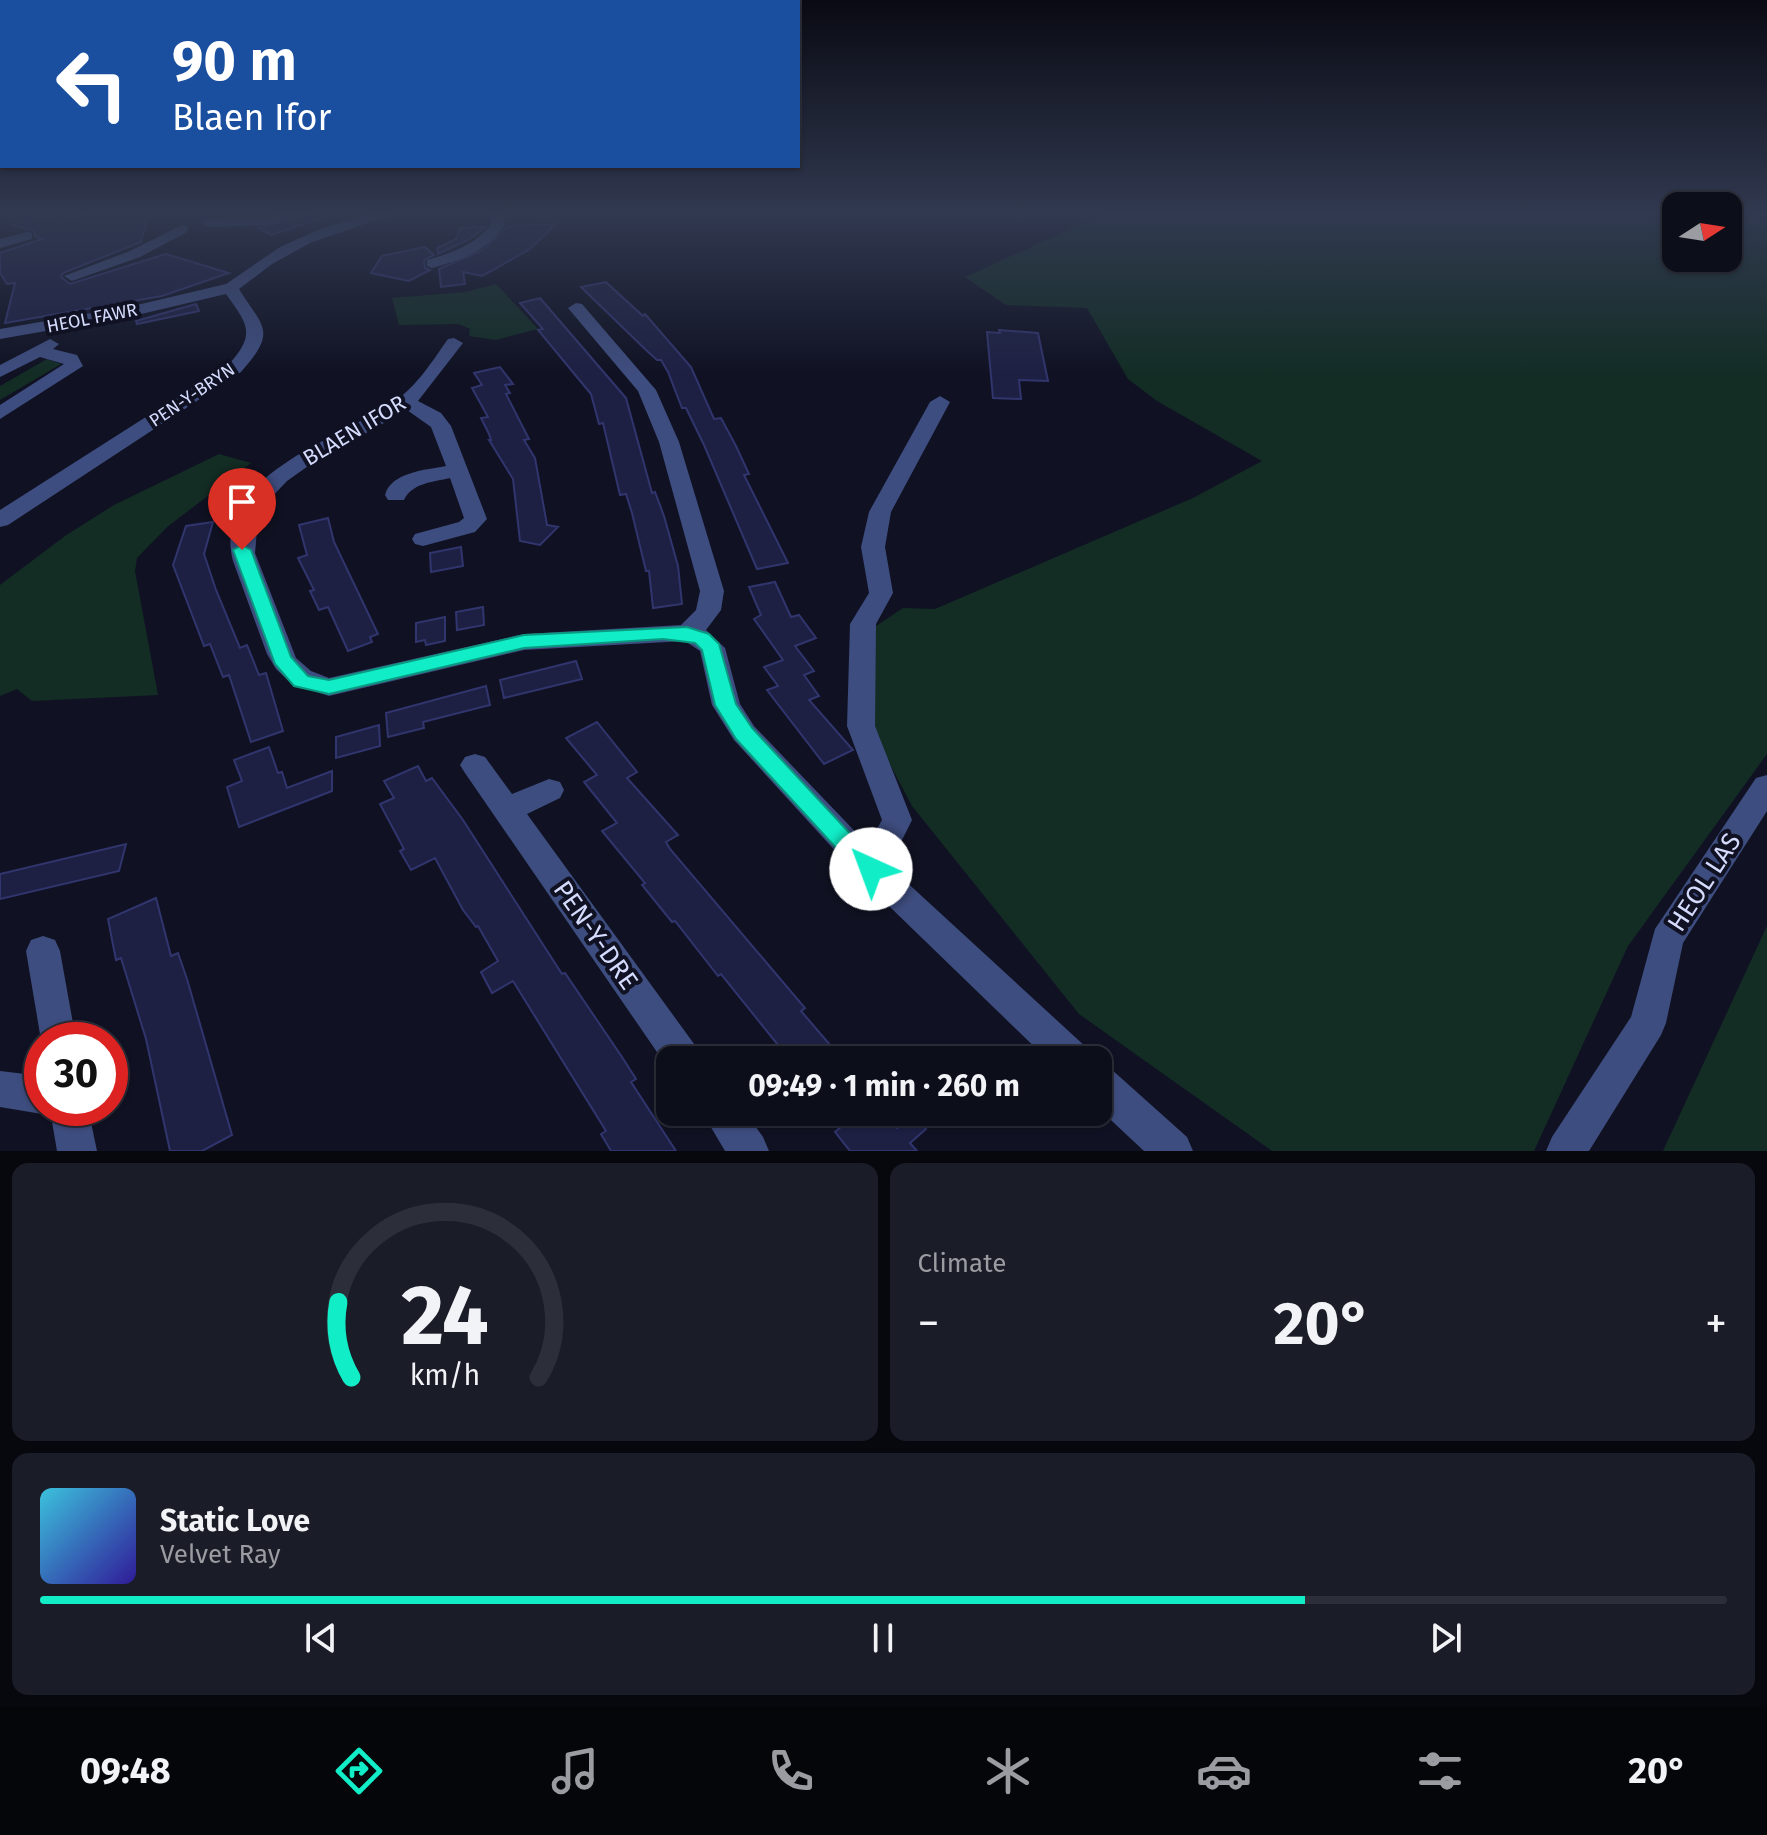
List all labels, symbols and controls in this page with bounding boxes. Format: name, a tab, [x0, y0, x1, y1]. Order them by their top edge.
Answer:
text: 90 m	[172, 28, 297, 95]
icon: left	[40, 32, 144, 136]
text: Blaen Ifor	[172, 96, 331, 140]
north arrow	[1662, 192, 1742, 272]
map controls	[1662, 192, 1742, 272]
street label: HEOL FAWR	[45, 298, 139, 338]
street label: PEN-Y-BRYN	[145, 358, 239, 432]
street label: BLAEN IFOR	[298, 389, 411, 472]
pin	[208, 468, 276, 550]
icon: arrive	[220, 480, 264, 524]
position arrow	[829, 827, 913, 911]
street label: HEOL LAS	[1661, 827, 1748, 937]
street label: PEN-Y-DRE	[547, 875, 644, 996]
speed limit sign: 30	[24, 1022, 128, 1126]
text: 09:49 · 1 min · 260 m	[748, 1068, 1020, 1104]
text: Climate	[918, 1248, 1006, 1279]
text: 24	[401, 1266, 489, 1366]
text: 20°	[1274, 1288, 1371, 1360]
text: −	[918, 1297, 940, 1350]
text: +	[1705, 1297, 1727, 1350]
text: km/h	[409, 1358, 480, 1393]
text: Static Love	[160, 1503, 310, 1539]
text: Velvet Ray	[160, 1539, 280, 1570]
icon: previous	[299, 1616, 343, 1660]
icon: pause	[861, 1616, 905, 1660]
icon: next	[1424, 1616, 1468, 1660]
icon: directions	[331, 1743, 387, 1799]
icon: music	[547, 1743, 603, 1799]
icon: phone	[763, 1743, 819, 1799]
icon: climate	[980, 1743, 1036, 1799]
icon: car	[1196, 1743, 1252, 1799]
icon: filters	[1412, 1743, 1468, 1799]
text: 09:48	[80, 1749, 171, 1793]
text: 20°	[1628, 1749, 1687, 1793]

